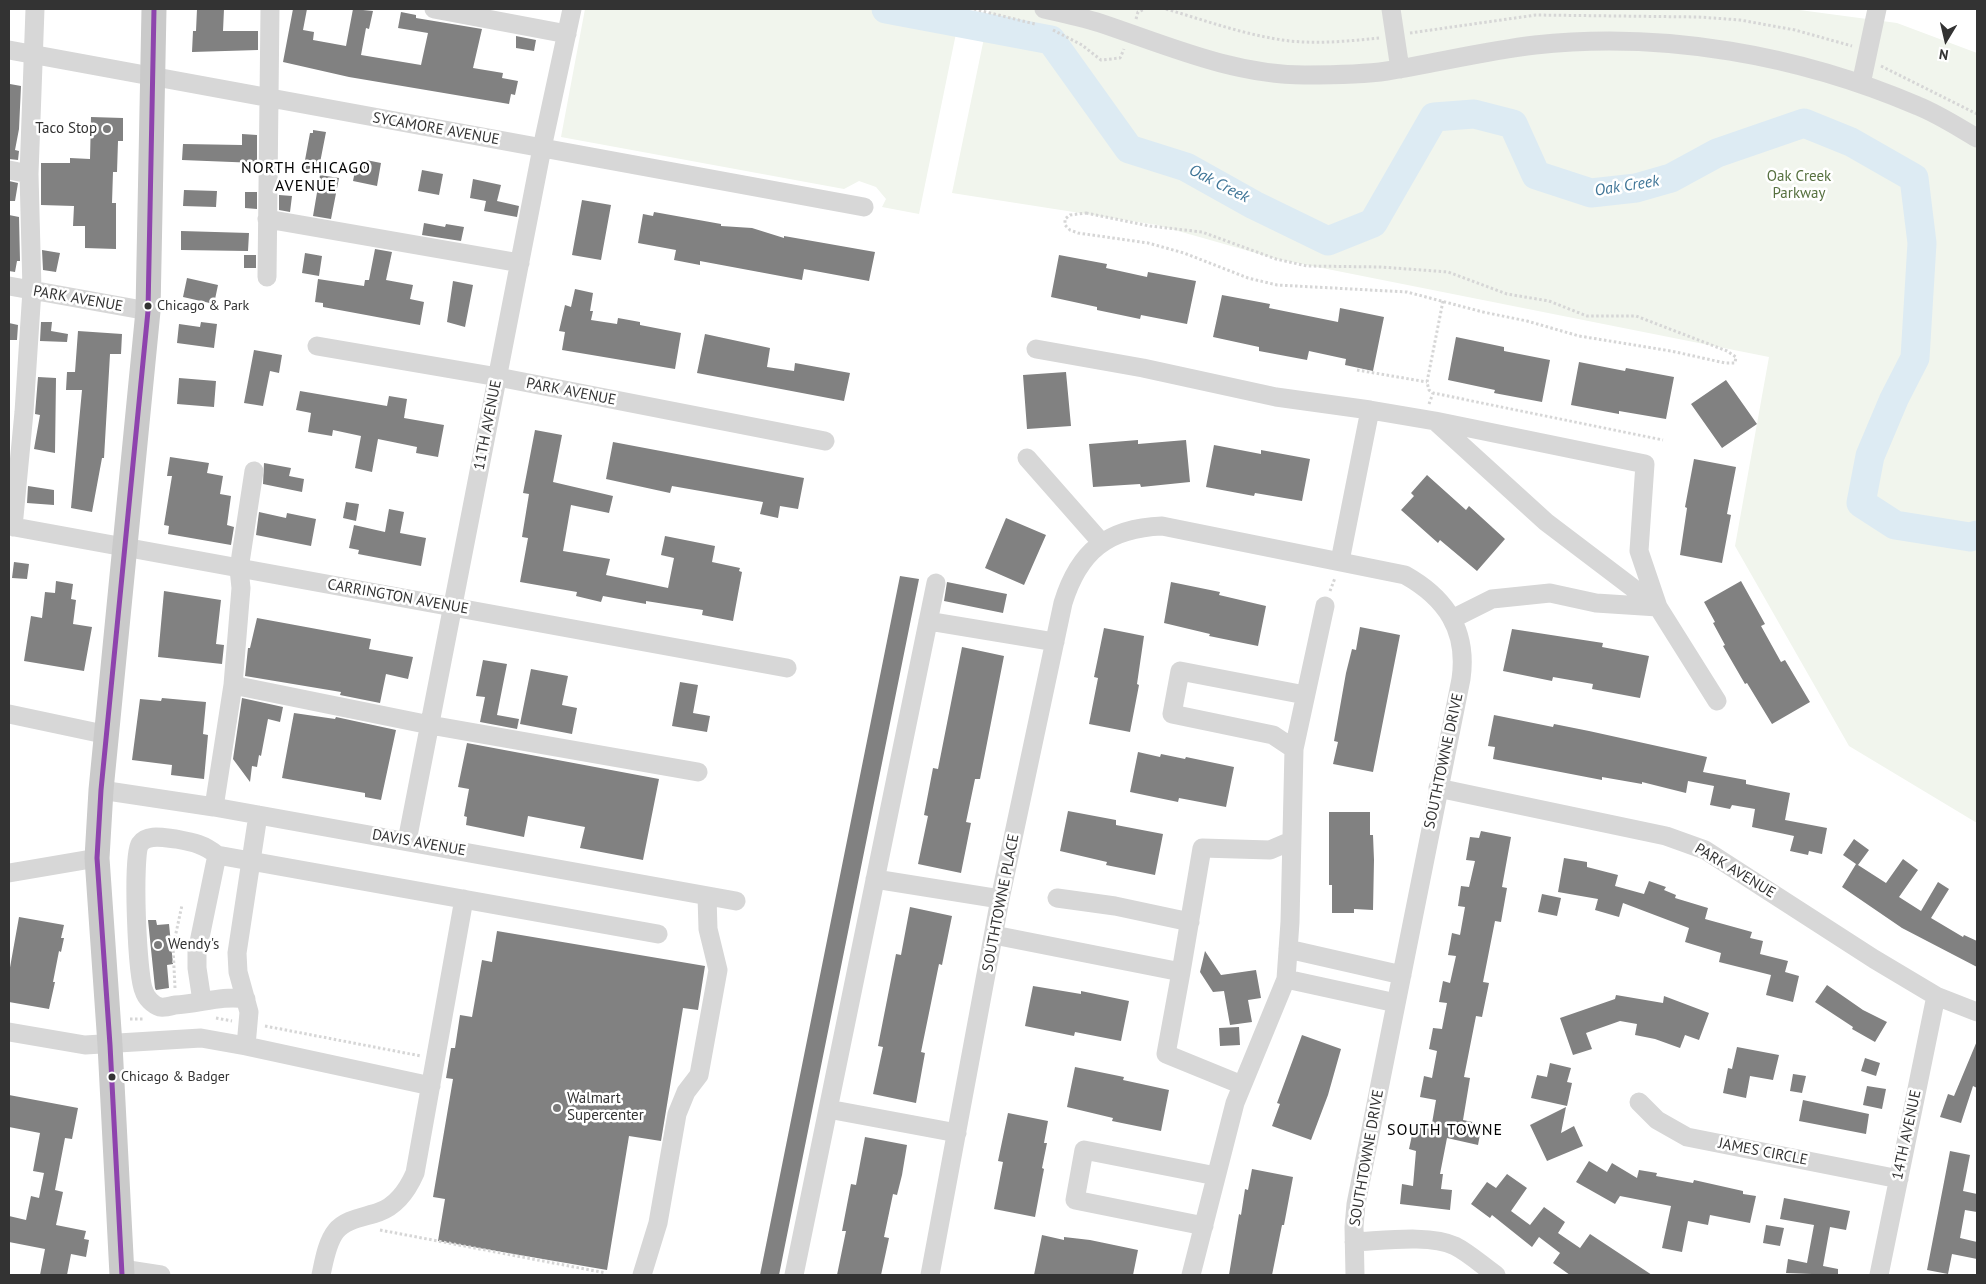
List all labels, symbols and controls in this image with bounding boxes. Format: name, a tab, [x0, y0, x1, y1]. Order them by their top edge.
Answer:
north arrow	[1921, 15, 1971, 65]
text: N	[1938, 45, 1950, 64]
street label: SYCAMORE AVENUE	[371, 109, 501, 149]
place label: Taco Stop	[35, 120, 97, 138]
marker: Taco Stop	[101, 123, 113, 135]
district label: NORTH CHICAGO AVENUE	[239, 158, 373, 196]
water label: Oak Creek	[1186, 161, 1252, 207]
park label: Oak Creek Parkway	[1767, 168, 1831, 203]
water label: Oak Creek	[1593, 171, 1661, 201]
street label: PARK AVENUE	[32, 282, 124, 316]
place label: Chicago & Park	[157, 298, 249, 314]
marker: Chicago & Park	[143, 301, 153, 311]
street label: PARK AVENUE	[525, 374, 617, 410]
street label: 11TH AVENUE	[470, 378, 506, 472]
street label: CARRINGTON AVENUE	[326, 576, 470, 618]
street label: SOUTHTOWNE DRIVE	[1421, 692, 1467, 830]
street label: DAVIS AVENUE	[371, 826, 467, 860]
street label: SOUTHTOWNE PLACE	[979, 833, 1023, 973]
street label: PARK AVENUE	[1691, 840, 1779, 902]
place label: Wendy's	[168, 936, 219, 954]
marker: Wendy's	[152, 939, 164, 951]
place label: Chicago & Badger	[121, 1069, 230, 1085]
marker: Chicago & Badger	[107, 1072, 117, 1082]
street label: SOUTHTOWNE DRIVE	[1346, 1088, 1388, 1228]
street label: 14TH AVENUE	[1889, 1088, 1925, 1182]
place label: Walmart Supercenter	[567, 1090, 644, 1125]
marker: Walmart Supercenter	[551, 1102, 563, 1114]
district label: SOUTH TOWNE	[1386, 1120, 1504, 1140]
street label: JAMES CIRCLE	[1717, 1135, 1809, 1169]

